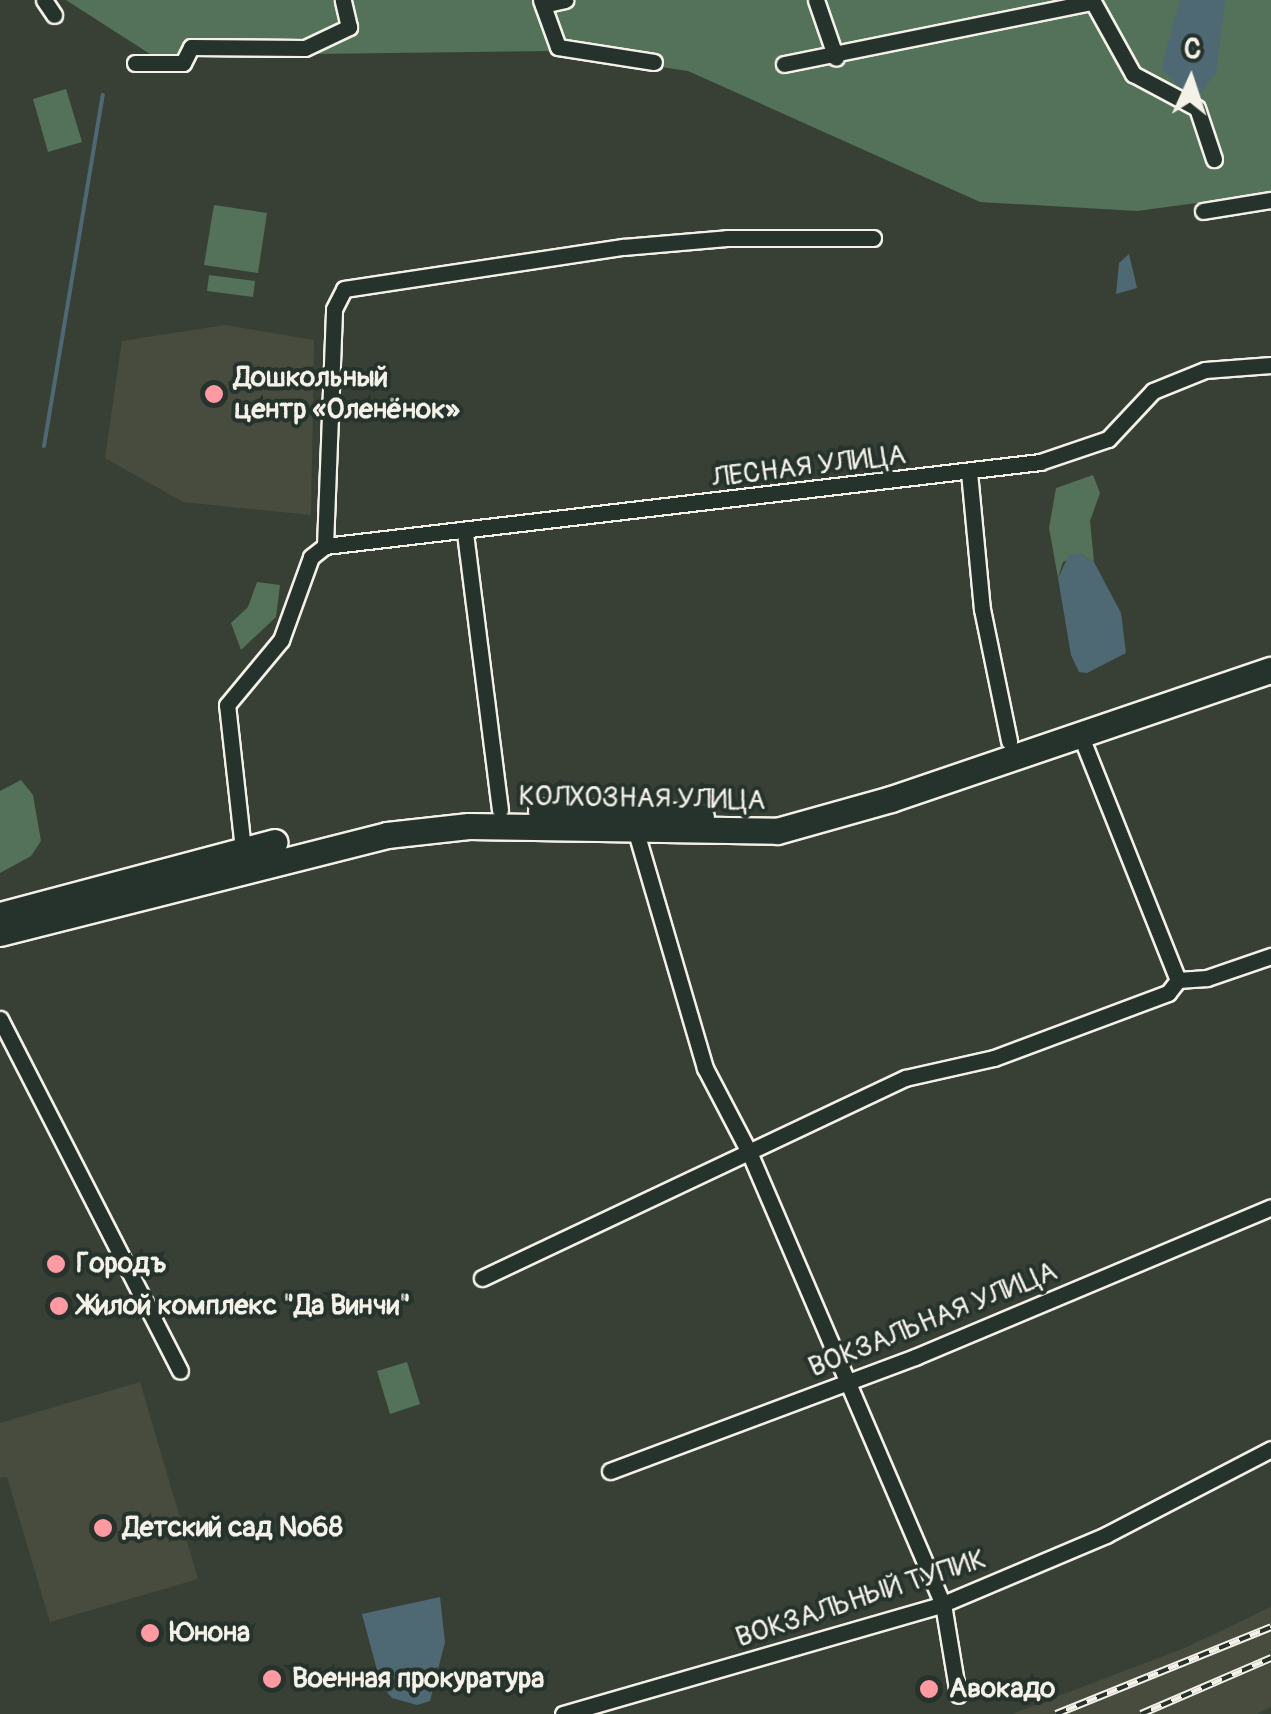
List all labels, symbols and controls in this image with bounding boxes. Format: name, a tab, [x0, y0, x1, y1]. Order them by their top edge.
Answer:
north arrow	[1141, 30, 1241, 130]
text: С	[1183, 32, 1202, 67]
place label: Дошкольный центр «Оленёнок»	[234, 361, 460, 427]
marker: Дошкольный центр «Оленёнок»	[203, 383, 225, 405]
street label: ЛЕСНАЯ УЛИЦА	[710, 438, 908, 496]
street label: КОЛХОЗНАЯ УЛИЦА	[518, 780, 766, 818]
place label: Городъ	[76, 1247, 167, 1281]
marker: Городъ	[45, 1253, 67, 1275]
street label: ВОКЗАЛЬНАЯ УЛИЦА	[804, 1255, 1062, 1385]
place label: Жилой комплекс "Да Винчи"	[79, 1289, 411, 1323]
marker: Жилой комплекс "Да Винчи"	[48, 1295, 70, 1317]
place label: Детский сад №68	[123, 1511, 343, 1545]
marker: Детский сад №68	[92, 1517, 114, 1539]
street label: ВОКЗАЛЬНЫЙ ТУПИК	[732, 1543, 990, 1655]
place label: Юнона	[170, 1616, 250, 1650]
marker: Юнона	[139, 1622, 161, 1644]
place label: Военная прокуратура	[292, 1662, 544, 1696]
marker: Военная прокуратура	[261, 1668, 283, 1690]
place label: Авокадо	[949, 1672, 1055, 1706]
marker: Авокадо	[918, 1678, 940, 1700]

